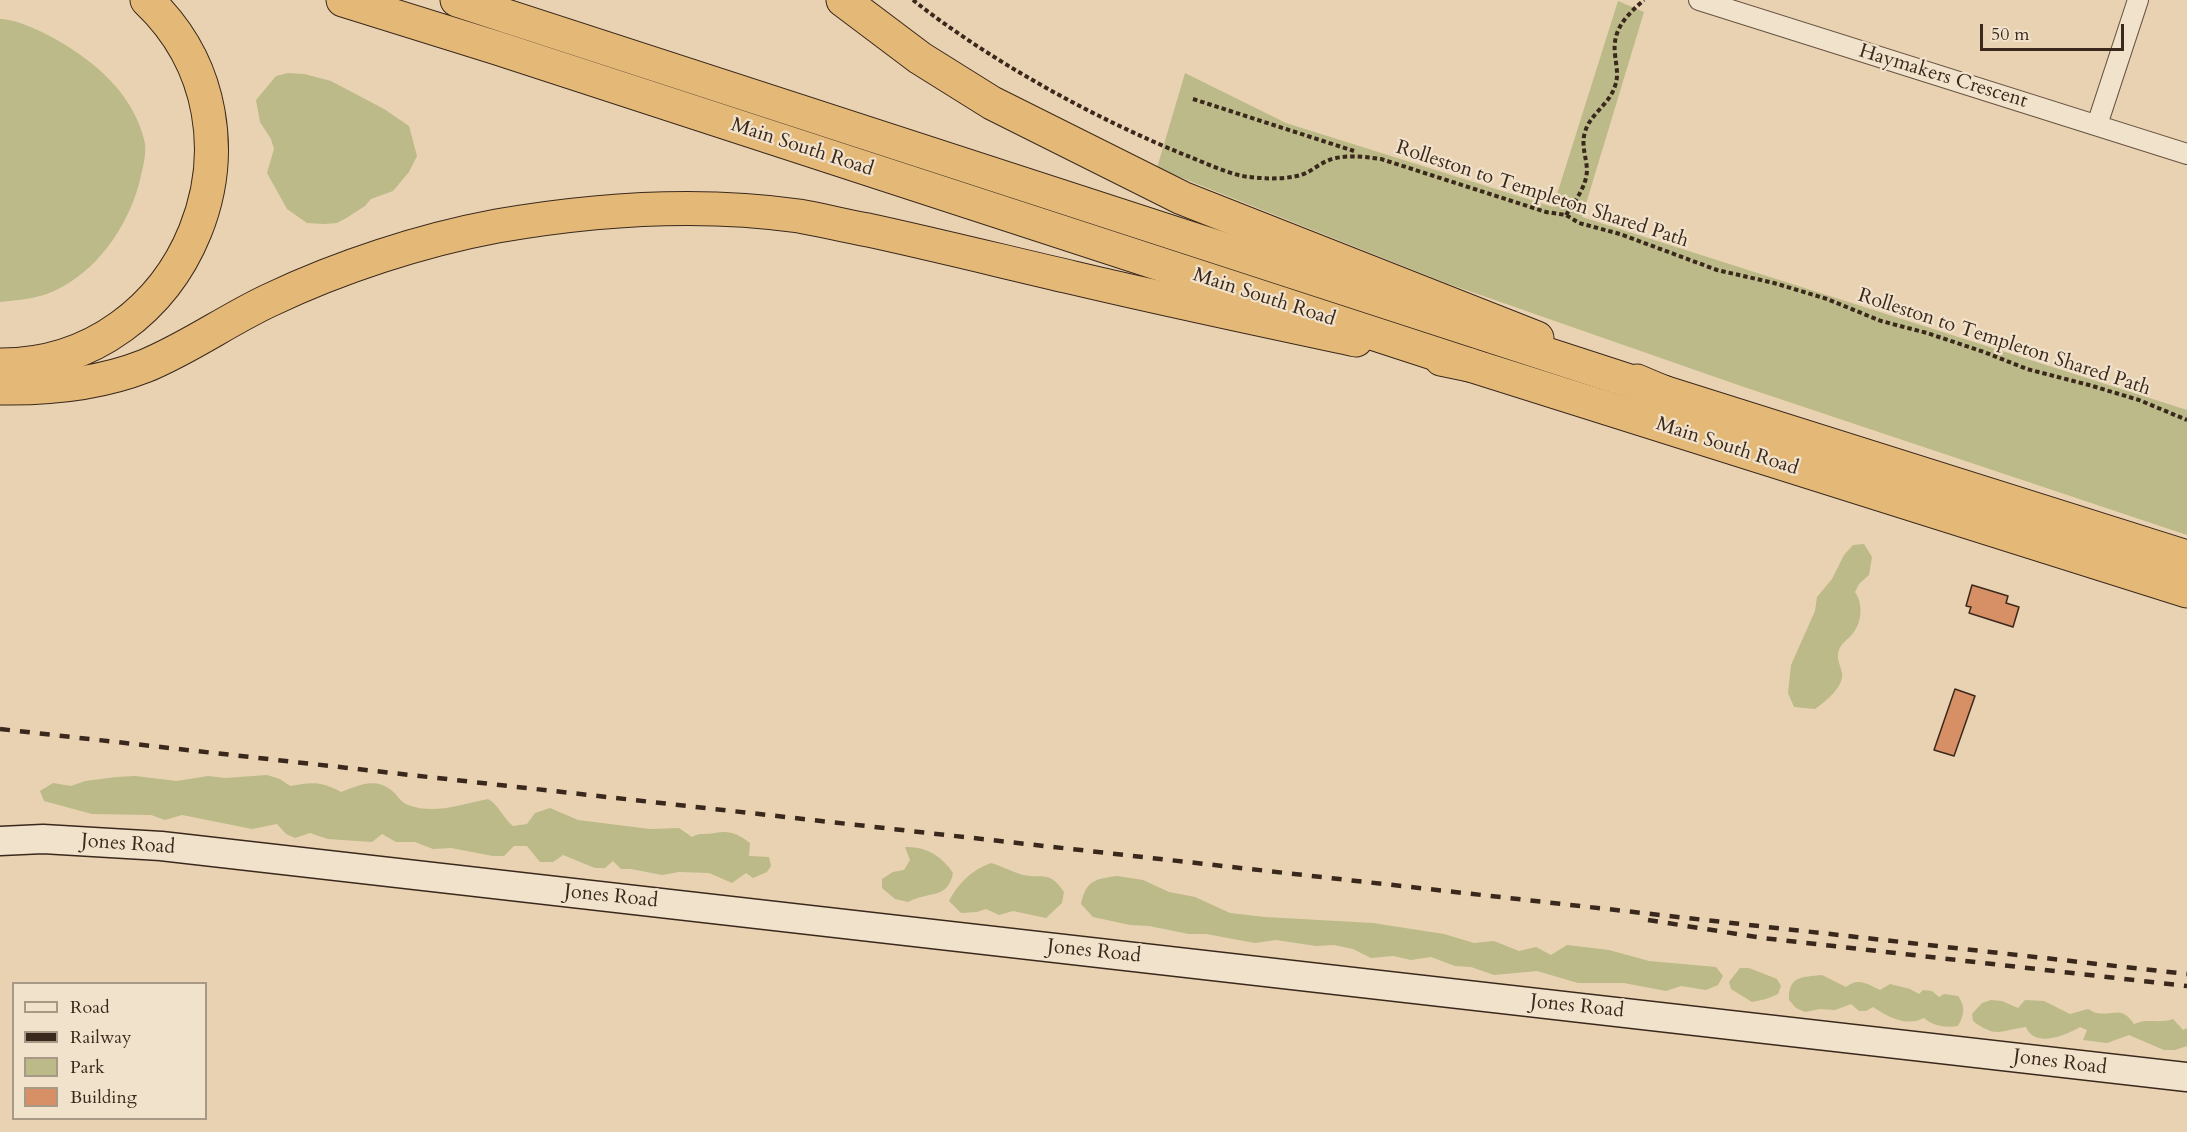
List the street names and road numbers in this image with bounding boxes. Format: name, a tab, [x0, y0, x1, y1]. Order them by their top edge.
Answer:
street label: Haymakers Crescent	[1856, 40, 2030, 114]
street label: Main South Road	[728, 114, 876, 182]
street label: Rolleston to Templeton Shared Path	[1393, 136, 1691, 254]
street label: Main South Road	[1190, 264, 1338, 332]
street label: Rolleston to Templeton Shared Path	[1855, 284, 2153, 402]
street label: Main South Road	[1653, 413, 1801, 481]
street label: Jones Road	[80, 830, 176, 860]
street label: Jones Road	[563, 880, 659, 914]
street label: Jones Road	[1046, 935, 1142, 969]
street label: Jones Road	[1529, 990, 1625, 1024]
street label: Jones Road	[2012, 1045, 2108, 1081]

